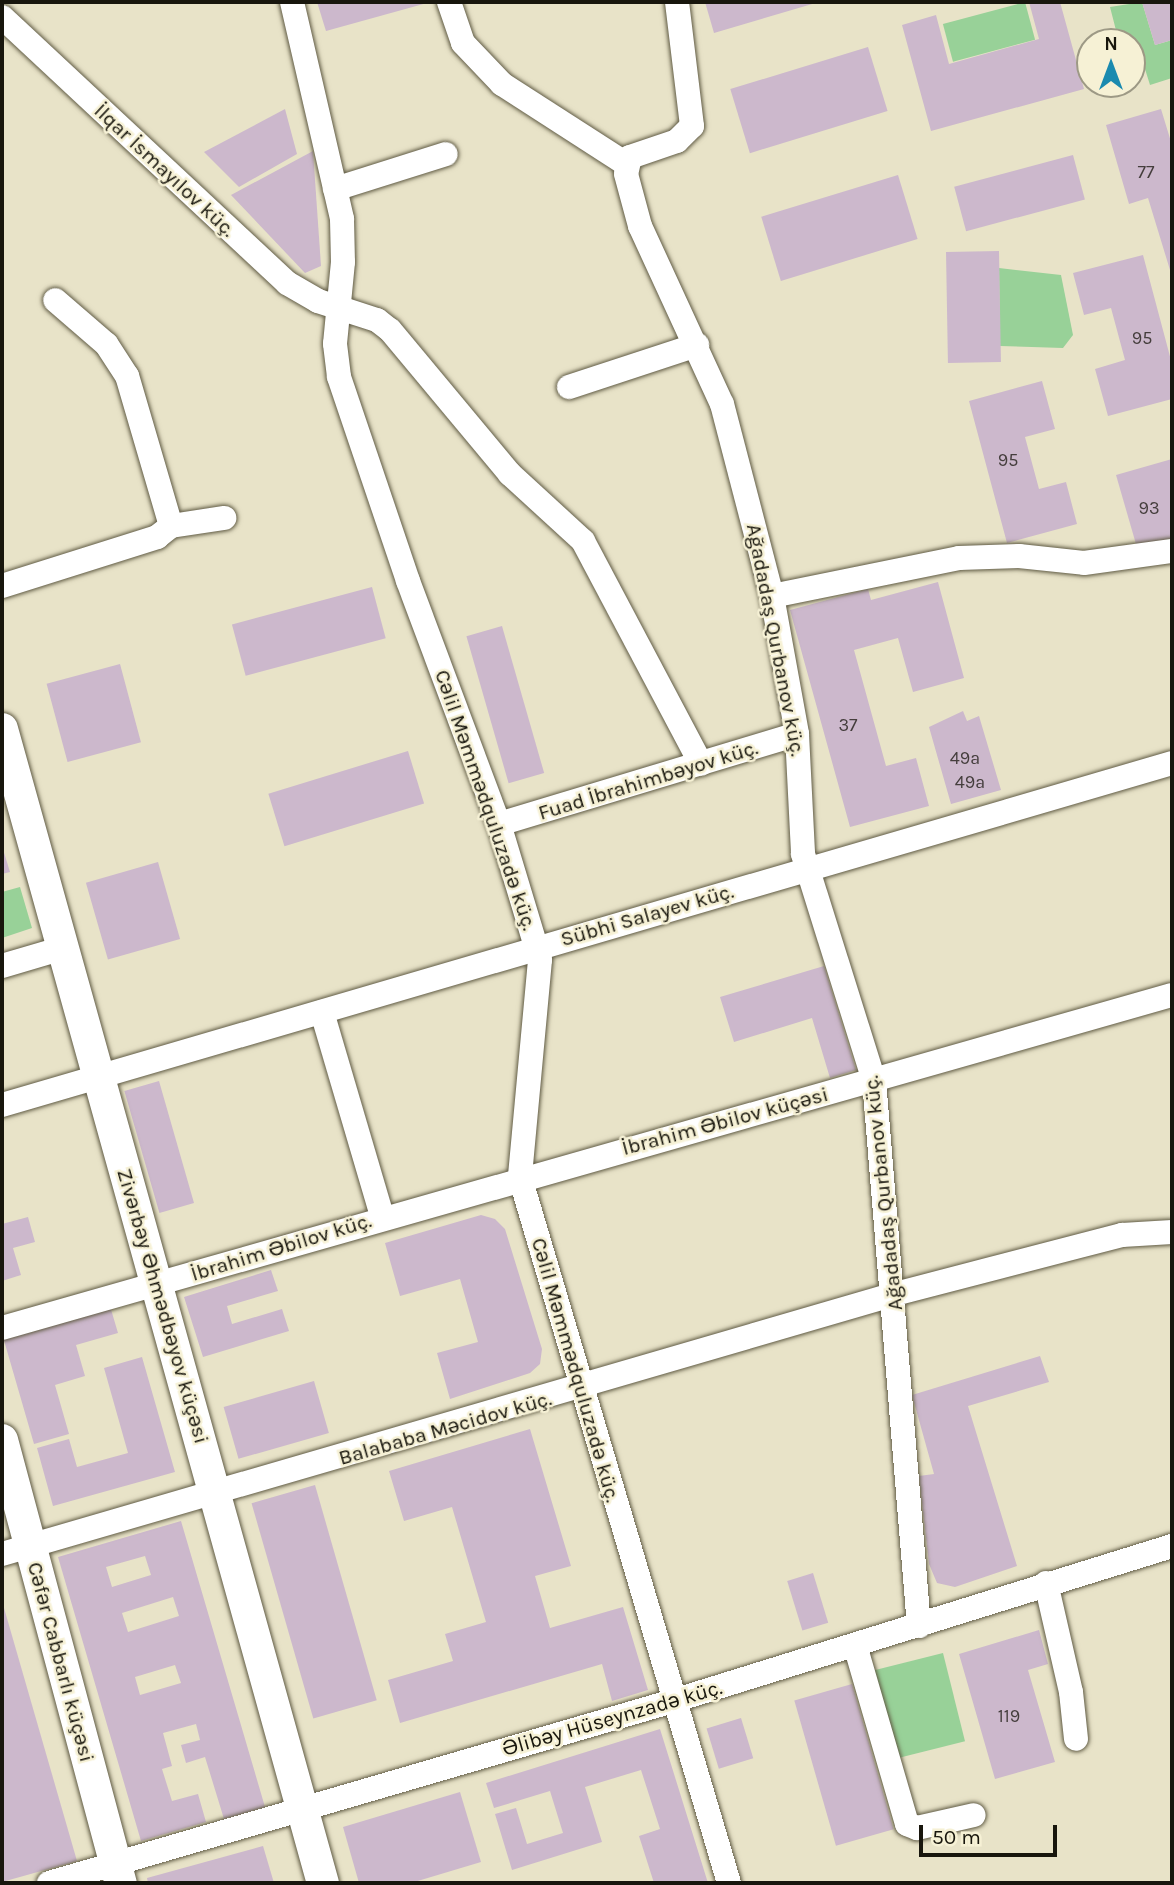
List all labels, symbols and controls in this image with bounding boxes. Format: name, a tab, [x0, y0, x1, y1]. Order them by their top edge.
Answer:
north arrow	[1076, 28, 1146, 98]
text: N	[1104, 33, 1118, 55]
street label: İlqar İsmayılov küç.	[89, 98, 241, 242]
house number: 77	[1138, 161, 1154, 183]
house number: 95	[1132, 327, 1152, 349]
house number: 95	[998, 449, 1018, 471]
house number: 93	[1138, 497, 1160, 519]
street label: Ağadadaş Qurbanov küç.	[741, 522, 811, 758]
street label: Cəlil Məmmədquluzadə küç.	[430, 666, 542, 934]
house number: 37	[838, 714, 858, 736]
street label: Fuad İbrahimbəyov küç.	[535, 735, 761, 825]
house number: 49a	[950, 747, 980, 769]
house number: 49a	[955, 771, 985, 793]
street label: Sübhi Salayev küç.	[558, 878, 736, 952]
street label: Ağadadaş Qurbanov küç.	[858, 1074, 908, 1312]
street label: İbrahim Əbilov küçəsi	[619, 1081, 831, 1161]
street label: Zivərbəy Əhmədbəyov küçəsi	[112, 1166, 214, 1446]
street label: İbrahim Əbilov küç.	[188, 1208, 374, 1286]
street label: Cəlil Məmmədquluzadə küç.	[526, 1235, 626, 1505]
street label: Balababa Məcidov küç.	[336, 1386, 554, 1470]
street label: Cəfər Cabbarlı küçəsi	[22, 1559, 100, 1765]
street label: Əlibəy Hüseynzadə küç.	[499, 1675, 725, 1761]
house number: 119	[998, 1705, 1020, 1727]
scale bar	[922, 1812, 1060, 1856]
text: 50 m	[932, 1825, 981, 1849]

